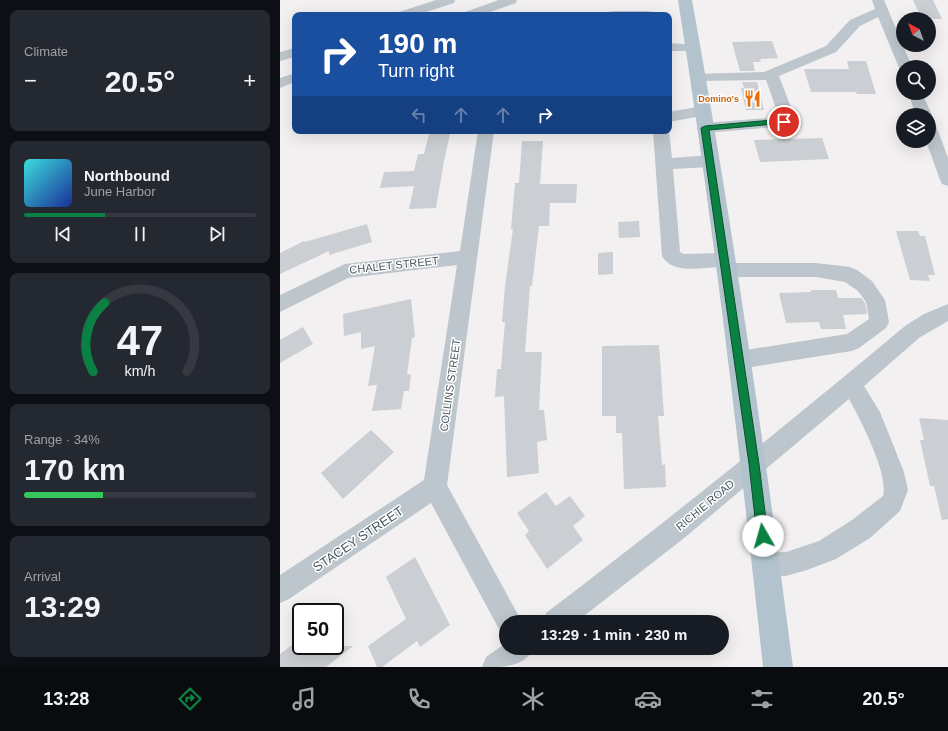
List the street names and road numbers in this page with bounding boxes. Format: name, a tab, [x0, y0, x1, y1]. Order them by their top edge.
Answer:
street label: CHALET STREET	[349, 254, 439, 276]
street label: COLLINS STREET	[438, 338, 462, 432]
street label: RICHIE ROAD	[674, 477, 737, 533]
street label: STACEY STREET	[310, 503, 406, 575]

